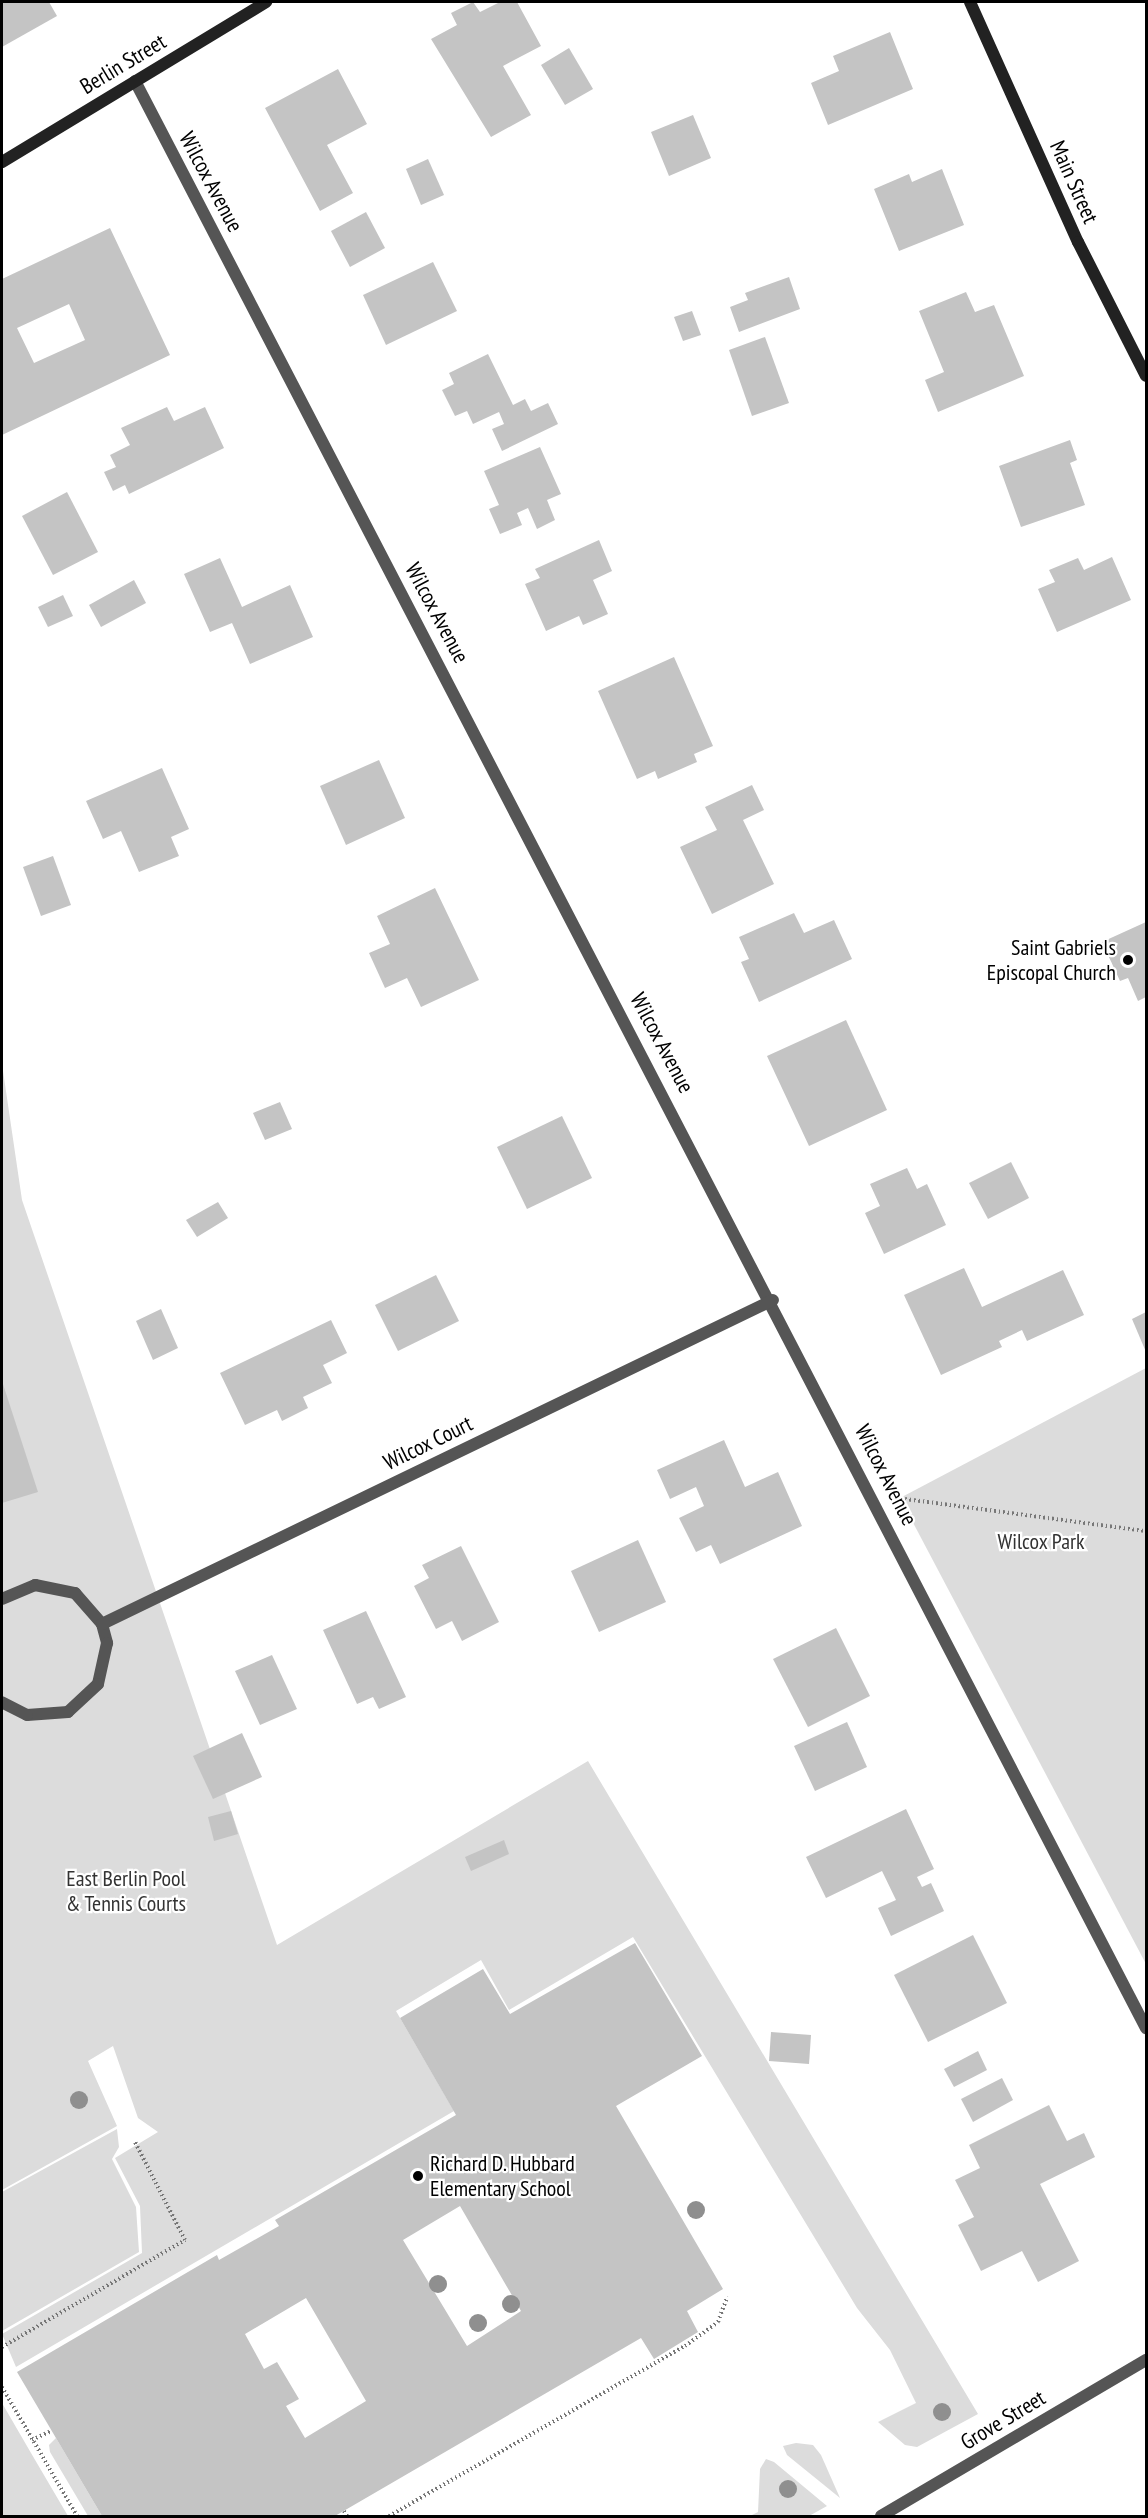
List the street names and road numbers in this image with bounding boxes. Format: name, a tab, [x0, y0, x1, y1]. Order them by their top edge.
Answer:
street label: Berlin Street	[75, 28, 171, 100]
street label: Wilcox Avenue	[173, 127, 249, 237]
street label: Main Street	[1044, 137, 1104, 227]
street label: Wilcox Avenue	[399, 558, 475, 668]
street label: Wilcox Avenue	[624, 988, 700, 1098]
street label: Wilcox Court	[379, 1410, 477, 1476]
street label: Wilcox Avenue	[849, 1420, 923, 1530]
street label: Grove Street	[956, 2384, 1050, 2456]

